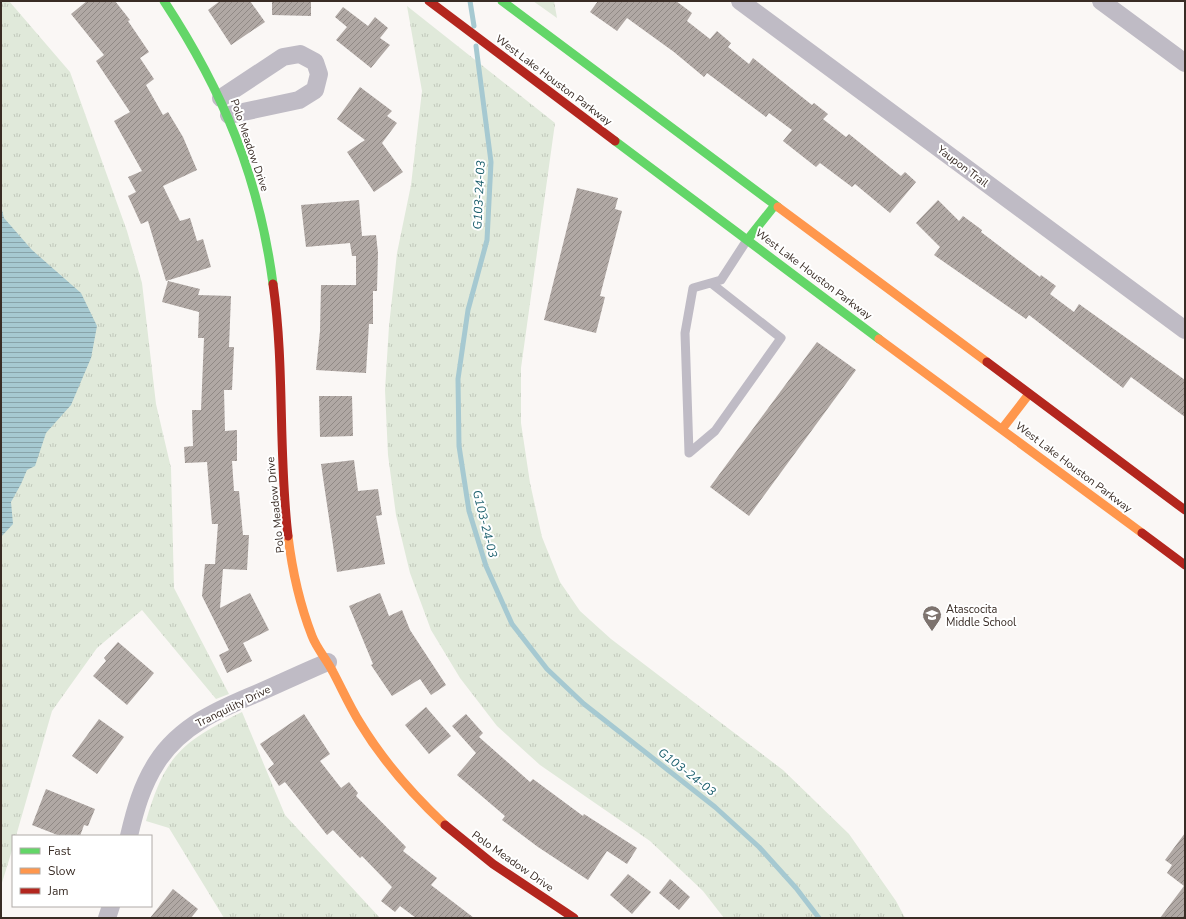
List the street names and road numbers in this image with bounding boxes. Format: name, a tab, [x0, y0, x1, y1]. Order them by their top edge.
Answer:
street label: West Lake Houston Parkway	[492, 32, 615, 129]
street label: Polo Meadow Drive	[227, 97, 272, 193]
street label: Yaupon Trail	[933, 142, 992, 191]
street label: West Lake Houston Parkway	[752, 226, 875, 323]
street label: West Lake Houston Parkway	[1012, 419, 1135, 516]
street label: Polo Meadow Drive	[263, 456, 288, 554]
street label: Tranquility Drive	[193, 682, 273, 731]
street label: Polo Meadow Drive	[469, 828, 557, 895]

